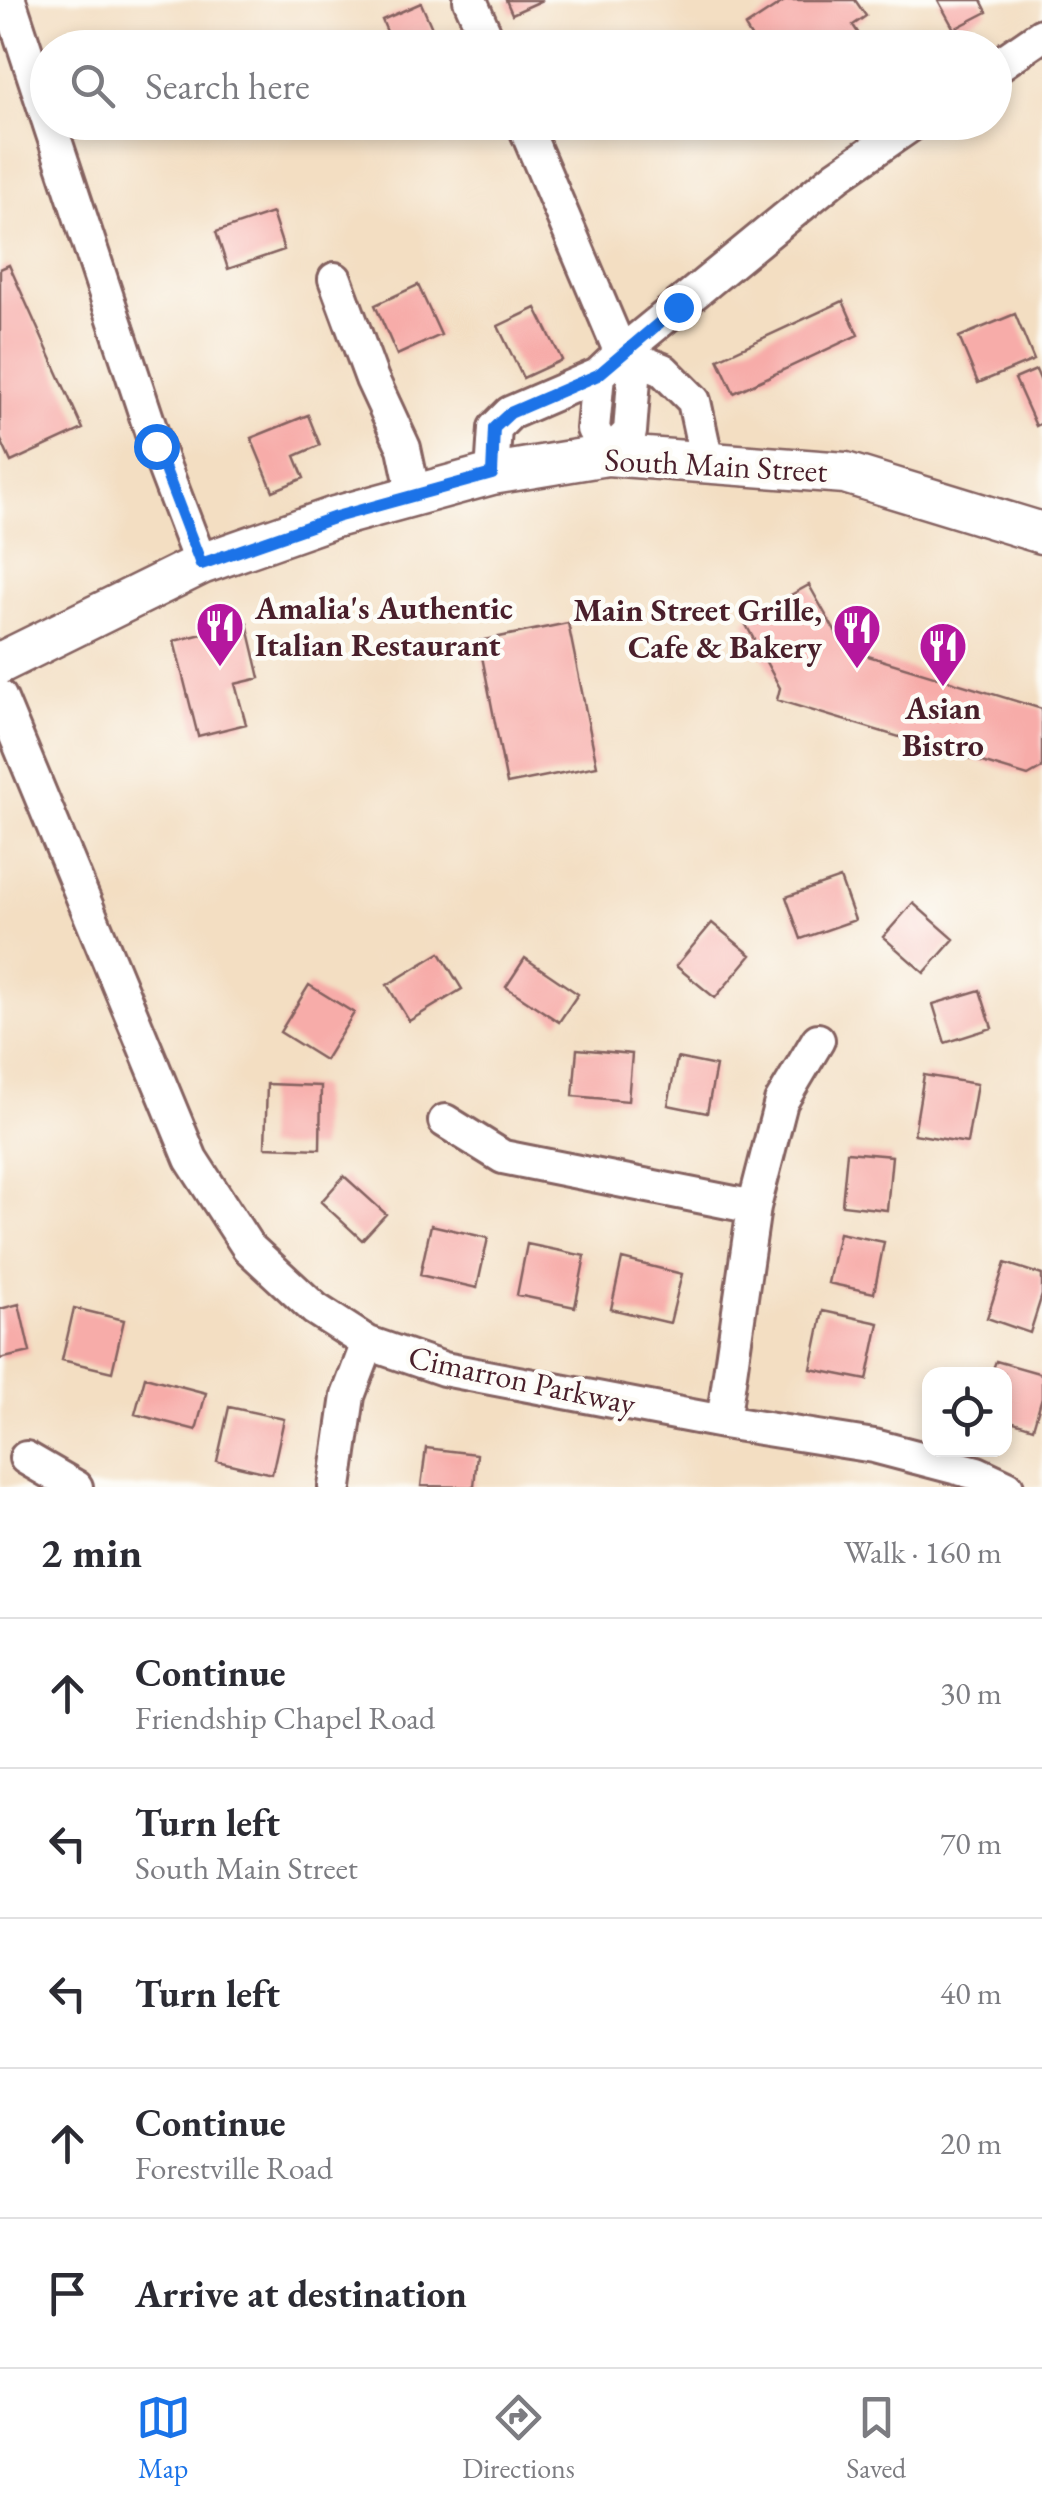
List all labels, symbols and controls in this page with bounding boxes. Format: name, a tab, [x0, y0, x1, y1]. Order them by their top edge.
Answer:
search box	[30, 30, 1012, 140]
icon: search	[65, 58, 120, 113]
text: Search here	[145, 61, 310, 110]
route end	[656, 285, 702, 331]
route start	[134, 424, 180, 470]
street label: South Main Street	[604, 438, 828, 492]
place label: Amalia's Authentic Italian Restaurant	[254, 587, 513, 666]
place label: Main Street Grille, Cafe & Bakery	[573, 589, 823, 668]
restaurant icon: Amalia's Authentic Italian Restaurant	[194, 600, 246, 668]
restaurant icon: Main Street Grille, Cafe & Bakery	[831, 602, 883, 670]
restaurant icon: Asian Bistro	[917, 620, 969, 688]
place label: Asian Bistro	[902, 687, 984, 766]
street label: Cimarron Parkway	[405, 1335, 640, 1425]
map controls	[922, 1367, 1012, 1457]
button: locate	[922, 1367, 1012, 1457]
text: 2 min	[40, 1525, 142, 1580]
text: Walk · 160 m	[844, 1531, 1002, 1573]
text: Continue	[135, 1648, 286, 1697]
icon: ahead	[40, 1666, 95, 1721]
text: 30 m	[940, 1672, 1002, 1714]
text: Friendship Chapel Road	[135, 1697, 435, 1739]
text: Turn left	[135, 1798, 280, 1847]
icon: left	[40, 1816, 95, 1871]
text: 70 m	[940, 1822, 1002, 1864]
text: South Main Street	[135, 1847, 358, 1889]
icon: left	[40, 1966, 95, 2021]
text: Turn left	[135, 1969, 280, 2018]
text: 40 m	[940, 1972, 1002, 2014]
text: Continue	[135, 2098, 286, 2147]
icon: ahead	[40, 2116, 95, 2171]
text: 20 m	[940, 2122, 1002, 2164]
text: Forestville Road	[135, 2147, 333, 2189]
icon: arrive	[40, 2266, 95, 2321]
text: Arrive at destination	[135, 2269, 467, 2318]
tab: Map	[136, 2390, 191, 2486]
tab: Directions	[462, 2390, 575, 2486]
tab: Saved	[846, 2390, 906, 2486]

